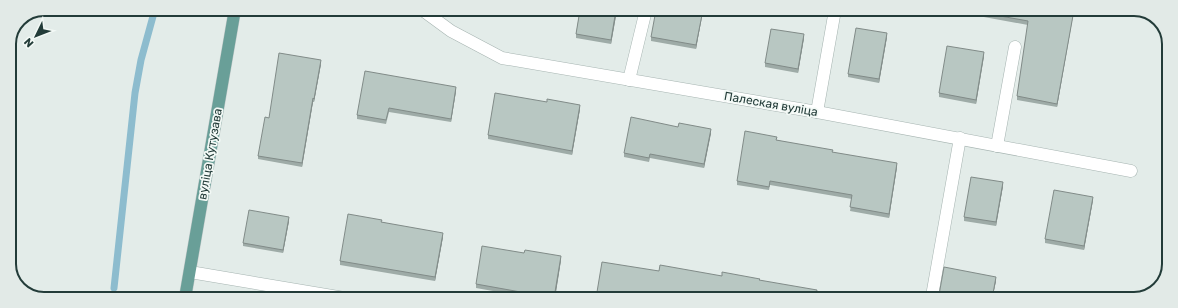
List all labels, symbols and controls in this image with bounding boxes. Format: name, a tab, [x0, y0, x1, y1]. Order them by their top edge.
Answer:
north arrow	[16, 16, 56, 56]
text: N	[22, 35, 37, 50]
street label: Палеская вуліца	[723, 89, 819, 119]
street label: вуліца Кутузава	[195, 107, 225, 201]

